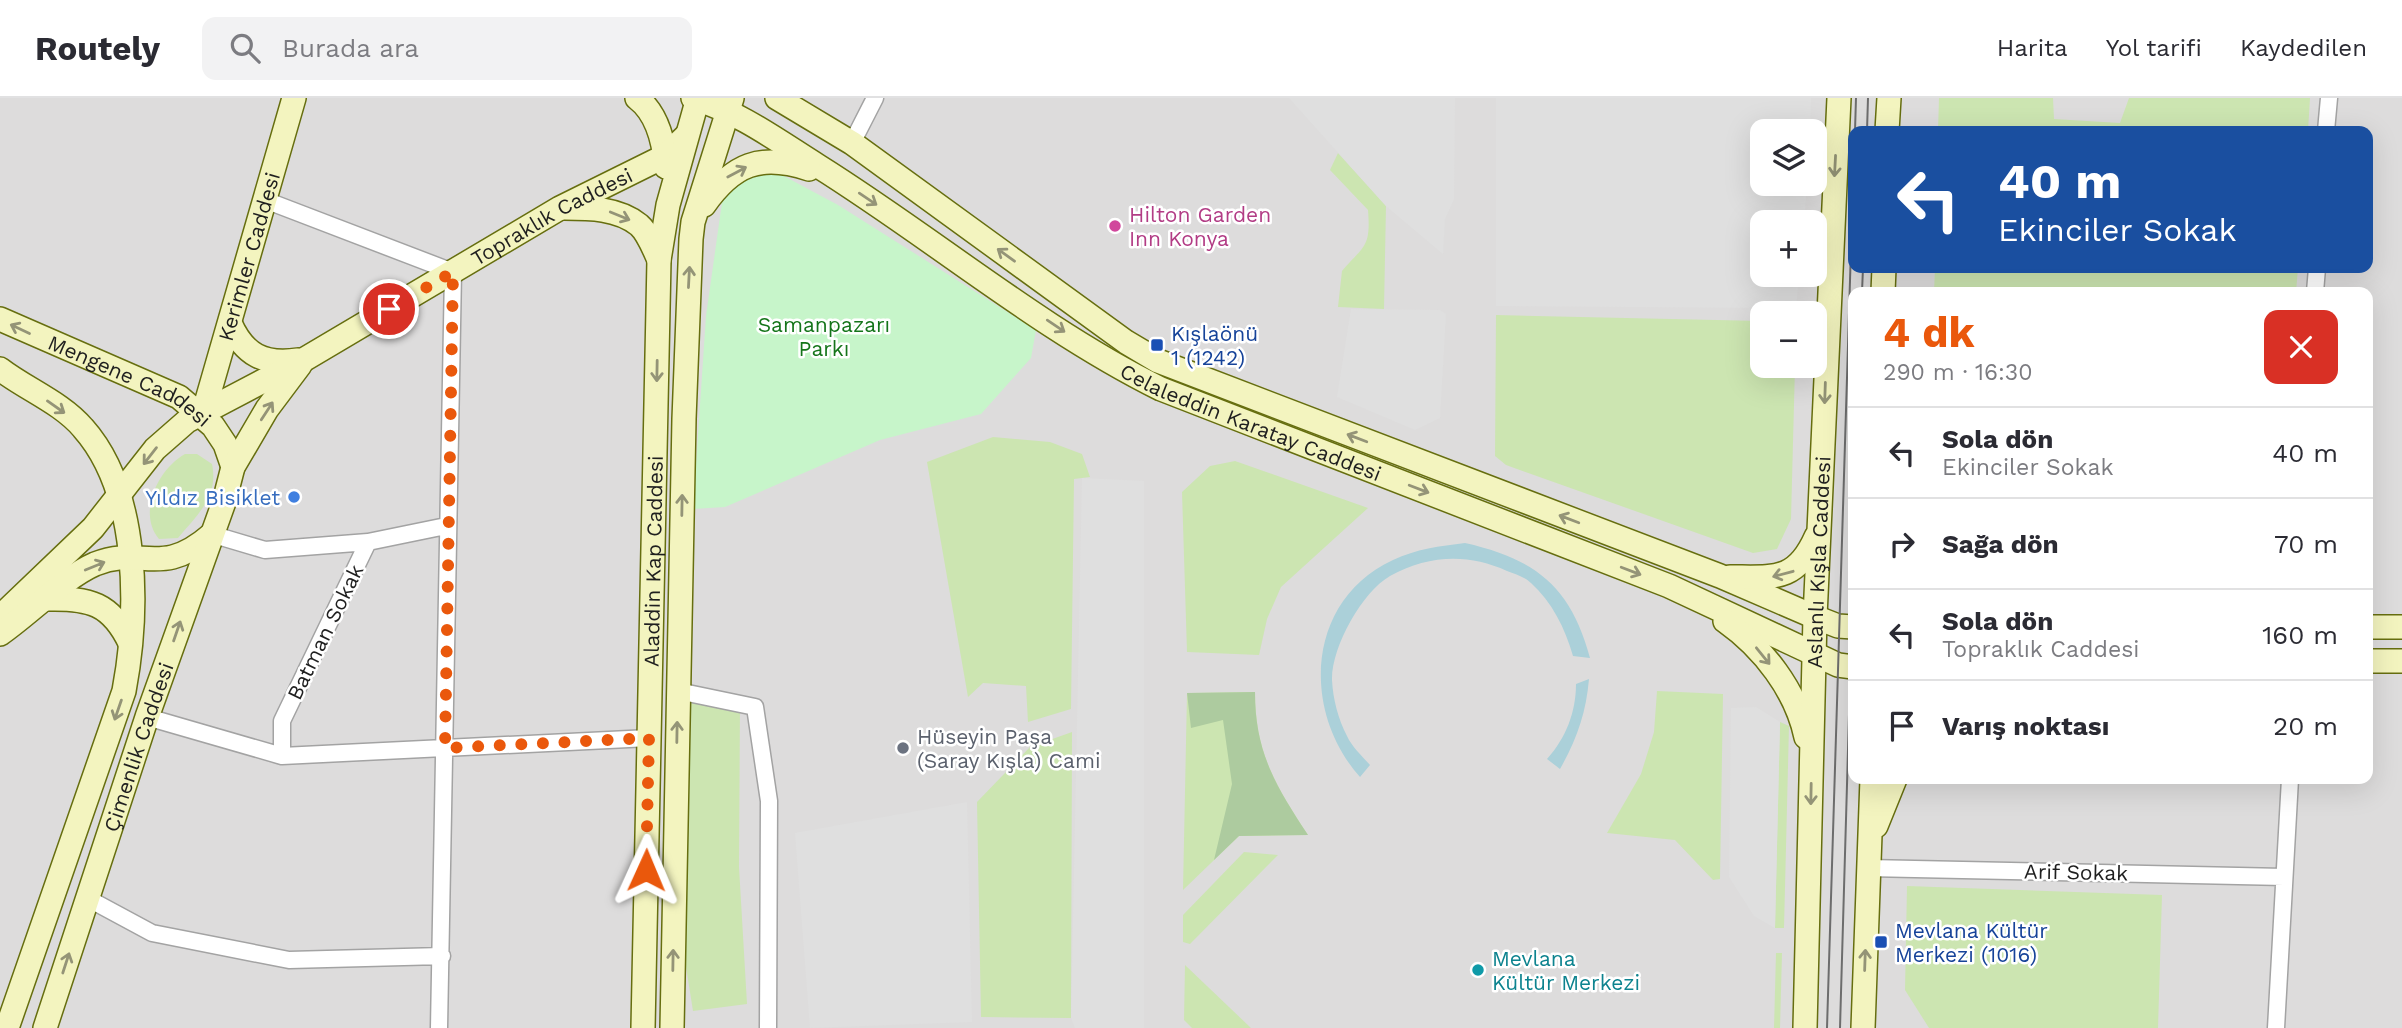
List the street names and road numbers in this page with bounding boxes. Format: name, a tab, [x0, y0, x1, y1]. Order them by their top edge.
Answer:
street label: Topraklık Caddesi	[466, 162, 636, 270]
street label: Kerimler Caddesi	[212, 169, 285, 344]
street label: Mengene Caddesi	[45, 329, 217, 432]
street label: Celaleddin Karatay Caddesi	[1116, 358, 1385, 486]
street label: Aladdin Kap Caddesi	[638, 455, 667, 667]
street label: Aslanlı Kışla Caddesi	[1801, 456, 1835, 669]
street label: Batman Sokak	[281, 560, 369, 704]
street label: Çimenlik Caddesi	[98, 659, 178, 835]
street label: Arif Sokak	[2024, 859, 2128, 885]

